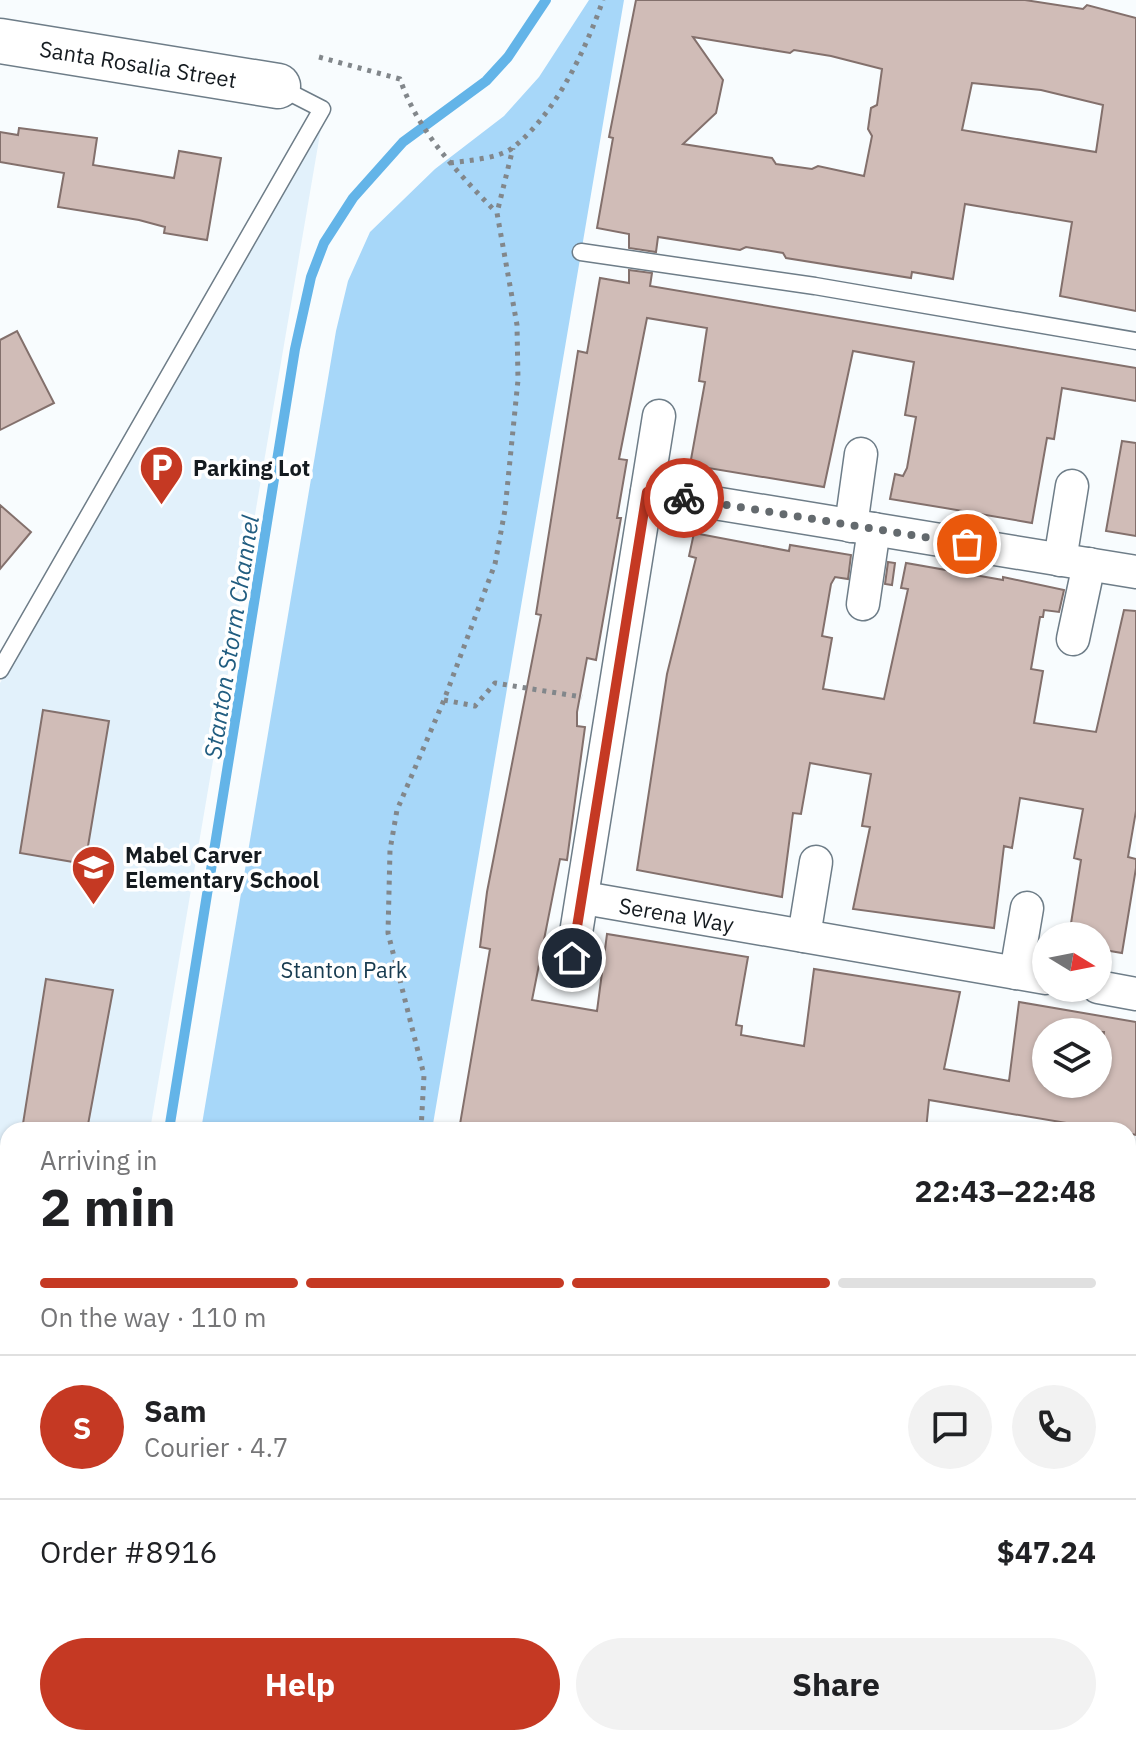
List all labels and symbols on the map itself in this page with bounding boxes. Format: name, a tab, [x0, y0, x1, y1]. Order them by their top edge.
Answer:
street label: Santa Rosalia Street	[38, 33, 239, 94]
parking icon: Parking Lot	[138, 443, 186, 506]
place label: Parking Lot	[193, 453, 310, 482]
courier	[644, 458, 724, 538]
pin	[933, 510, 1001, 578]
water label: Stanton Storm Channel	[196, 512, 266, 761]
place label: Mabel Carver Elementary School	[125, 840, 319, 894]
school or university icon: Mabel Carver Elementary School	[70, 843, 118, 906]
street label: Serena Way	[617, 890, 736, 938]
north arrow	[1032, 922, 1112, 1002]
pin	[538, 924, 606, 992]
park label: Stanton Park	[281, 955, 408, 984]

